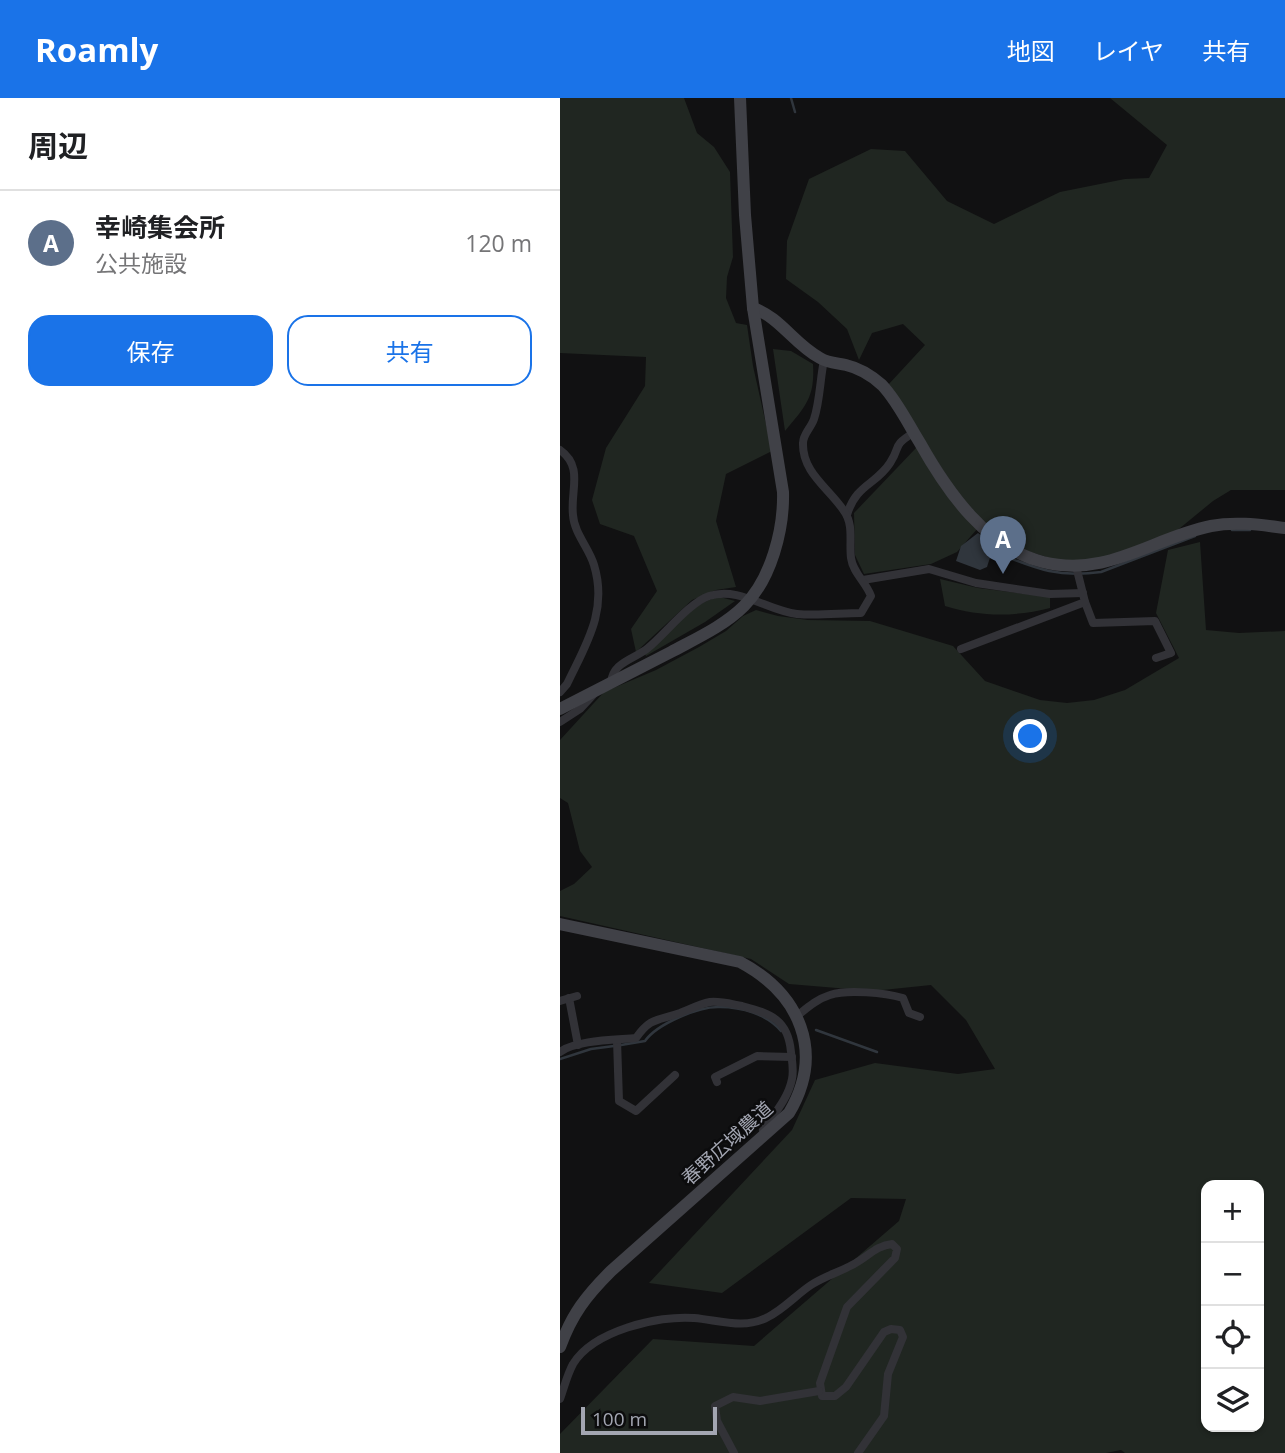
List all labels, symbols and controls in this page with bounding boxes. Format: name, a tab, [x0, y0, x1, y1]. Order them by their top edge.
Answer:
text: Roamly	[35, 27, 158, 72]
text: 地図	[1007, 34, 1055, 67]
text: レイヤ	[1093, 34, 1164, 67]
text: 共有	[1202, 34, 1250, 67]
text: 周辺	[28, 125, 88, 166]
text: 幸崎集会所	[95, 209, 225, 245]
text: A	[43, 227, 59, 259]
text: 120 m	[465, 227, 532, 259]
text: 公共施設	[95, 247, 187, 279]
button: 保存	[28, 315, 273, 386]
button: 共有	[287, 315, 532, 386]
pin: A	[980, 516, 1026, 574]
your location	[1013, 719, 1047, 753]
street label: 春野広域農道	[676, 1095, 778, 1191]
map controls	[1201, 1180, 1264, 1432]
button: +	[1201, 1180, 1264, 1243]
button: −	[1201, 1243, 1264, 1306]
button: locate	[1201, 1306, 1264, 1369]
button: layers	[1201, 1369, 1264, 1432]
scale bar	[581, 1404, 718, 1436]
text: 100 m	[592, 1406, 647, 1432]

